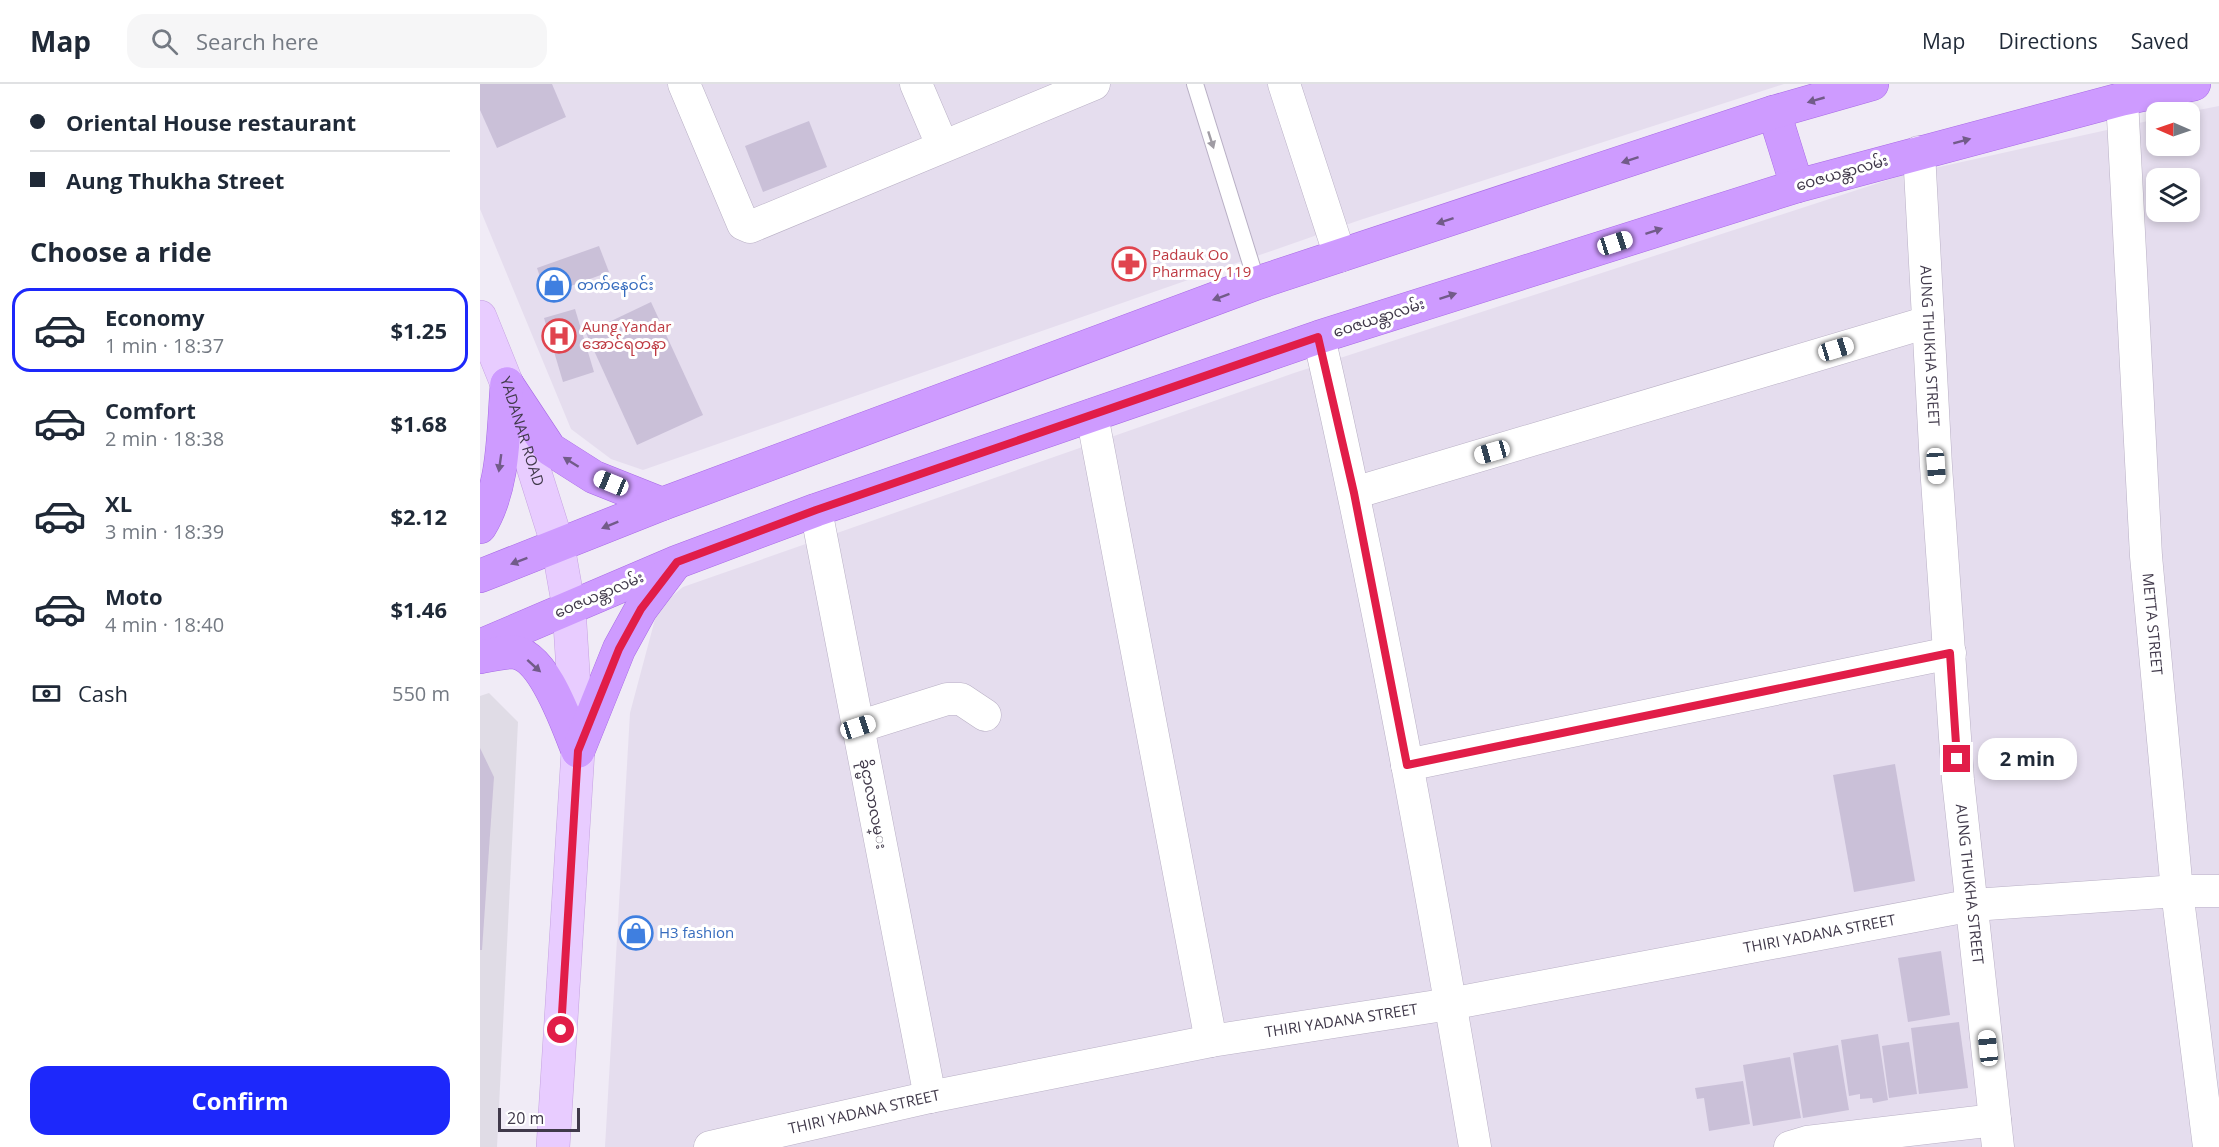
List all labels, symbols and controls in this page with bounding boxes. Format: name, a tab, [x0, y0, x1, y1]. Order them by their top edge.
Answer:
search box	[127, 14, 547, 68]
text: Map	[30, 22, 91, 60]
icon: search	[148, 25, 181, 58]
text: Search here	[196, 26, 319, 56]
text: Map	[1922, 27, 1965, 55]
text: Directions	[1998, 27, 2098, 55]
text: Saved	[2131, 27, 2189, 55]
one-way arrow	[1807, 96, 1825, 105]
north arrow	[2146, 102, 2200, 156]
map controls	[2146, 102, 2200, 222]
text: Oriental House restaurant	[66, 107, 356, 137]
one-way arrow	[1207, 131, 1216, 149]
one-way arrow	[1953, 135, 1971, 145]
street label: ဝေဇယန္တာလမ်း	[1793, 149, 1891, 198]
one-way arrow	[1621, 156, 1639, 165]
text: Aung Thukha Street	[66, 165, 284, 195]
button: layers	[2146, 168, 2200, 222]
one-way arrow	[1436, 217, 1454, 226]
one-way arrow	[1645, 226, 1663, 235]
car	[1595, 229, 1635, 257]
text: Choose a ride	[30, 233, 212, 270]
place label: Padauk Oo Pharmacy 119	[1152, 244, 1251, 281]
pharmacy icon: Padauk Oo Pharmacy 119	[1111, 246, 1147, 282]
street label: AUNG THUKHA STREET	[1916, 265, 1945, 427]
shop icon: တက်နေဝင်း	[536, 267, 572, 303]
place label: တက်နေဝင်း	[577, 274, 654, 297]
one-way arrow	[1439, 291, 1457, 300]
one-way arrow	[1212, 292, 1230, 302]
street label: ဝေဇယန္တာလမ်း	[1330, 293, 1428, 344]
text: Economy	[105, 302, 204, 332]
icon: car	[33, 303, 87, 357]
text: $1.25	[390, 315, 447, 345]
place label: Aung Yandar အောင်ရတနာ	[582, 316, 672, 356]
hospital icon: Aung Yandar အောင်ရတနာ	[541, 318, 577, 354]
text: 1 min · 18:37	[105, 332, 224, 359]
car	[1816, 335, 1856, 363]
street label: YADANAR ROAD	[496, 373, 549, 488]
text: Comfort	[105, 395, 196, 425]
icon: car	[33, 396, 87, 450]
text: $1.68	[390, 408, 447, 438]
text: 2 min · 18:38	[105, 425, 224, 452]
car	[1472, 438, 1512, 466]
car	[1926, 447, 1946, 485]
one-way arrow	[495, 454, 504, 473]
one-way arrow	[563, 457, 579, 468]
car	[591, 468, 631, 498]
text: XL	[105, 488, 132, 518]
icon: car	[33, 489, 87, 543]
text: $2.12	[390, 501, 447, 531]
text: 3 min · 18:39	[105, 518, 224, 545]
one-way arrow	[600, 520, 618, 530]
one-way arrow	[510, 557, 528, 567]
street label: ဝေဇယန္တာလမ်း	[551, 566, 647, 625]
street label: METTA STREET	[2139, 572, 2168, 677]
text: Moto	[105, 581, 163, 611]
icon: car	[33, 582, 87, 636]
text: $1.46	[390, 594, 447, 624]
text: 4 min · 18:40	[105, 611, 224, 638]
one-way arrow	[526, 659, 541, 672]
icon: cash	[30, 677, 63, 710]
text: Cash	[78, 678, 128, 708]
text: 550 m	[392, 680, 450, 707]
car	[838, 713, 878, 741]
callout: 2 min	[1978, 738, 2077, 780]
route end	[1943, 745, 1970, 772]
text: 2 min	[2000, 745, 2055, 772]
street label: ခိုင္မာလာလမ္း	[852, 757, 893, 851]
street label: AUNG THUKHA STREET	[1952, 803, 1989, 966]
street label: THIRI YADANA STREET	[1741, 909, 1898, 957]
shop icon: H3 fashion	[618, 915, 654, 951]
place label: H3 fashion	[659, 922, 734, 942]
street label: THIRI YADANA STREET	[1263, 998, 1420, 1042]
route start	[547, 1016, 574, 1043]
car	[1977, 1029, 1999, 1067]
button: Confirm	[30, 1066, 450, 1135]
street label: THIRI YADANA STREET	[786, 1084, 942, 1138]
scale bar	[498, 1105, 580, 1132]
text: 20 m	[507, 1107, 544, 1129]

